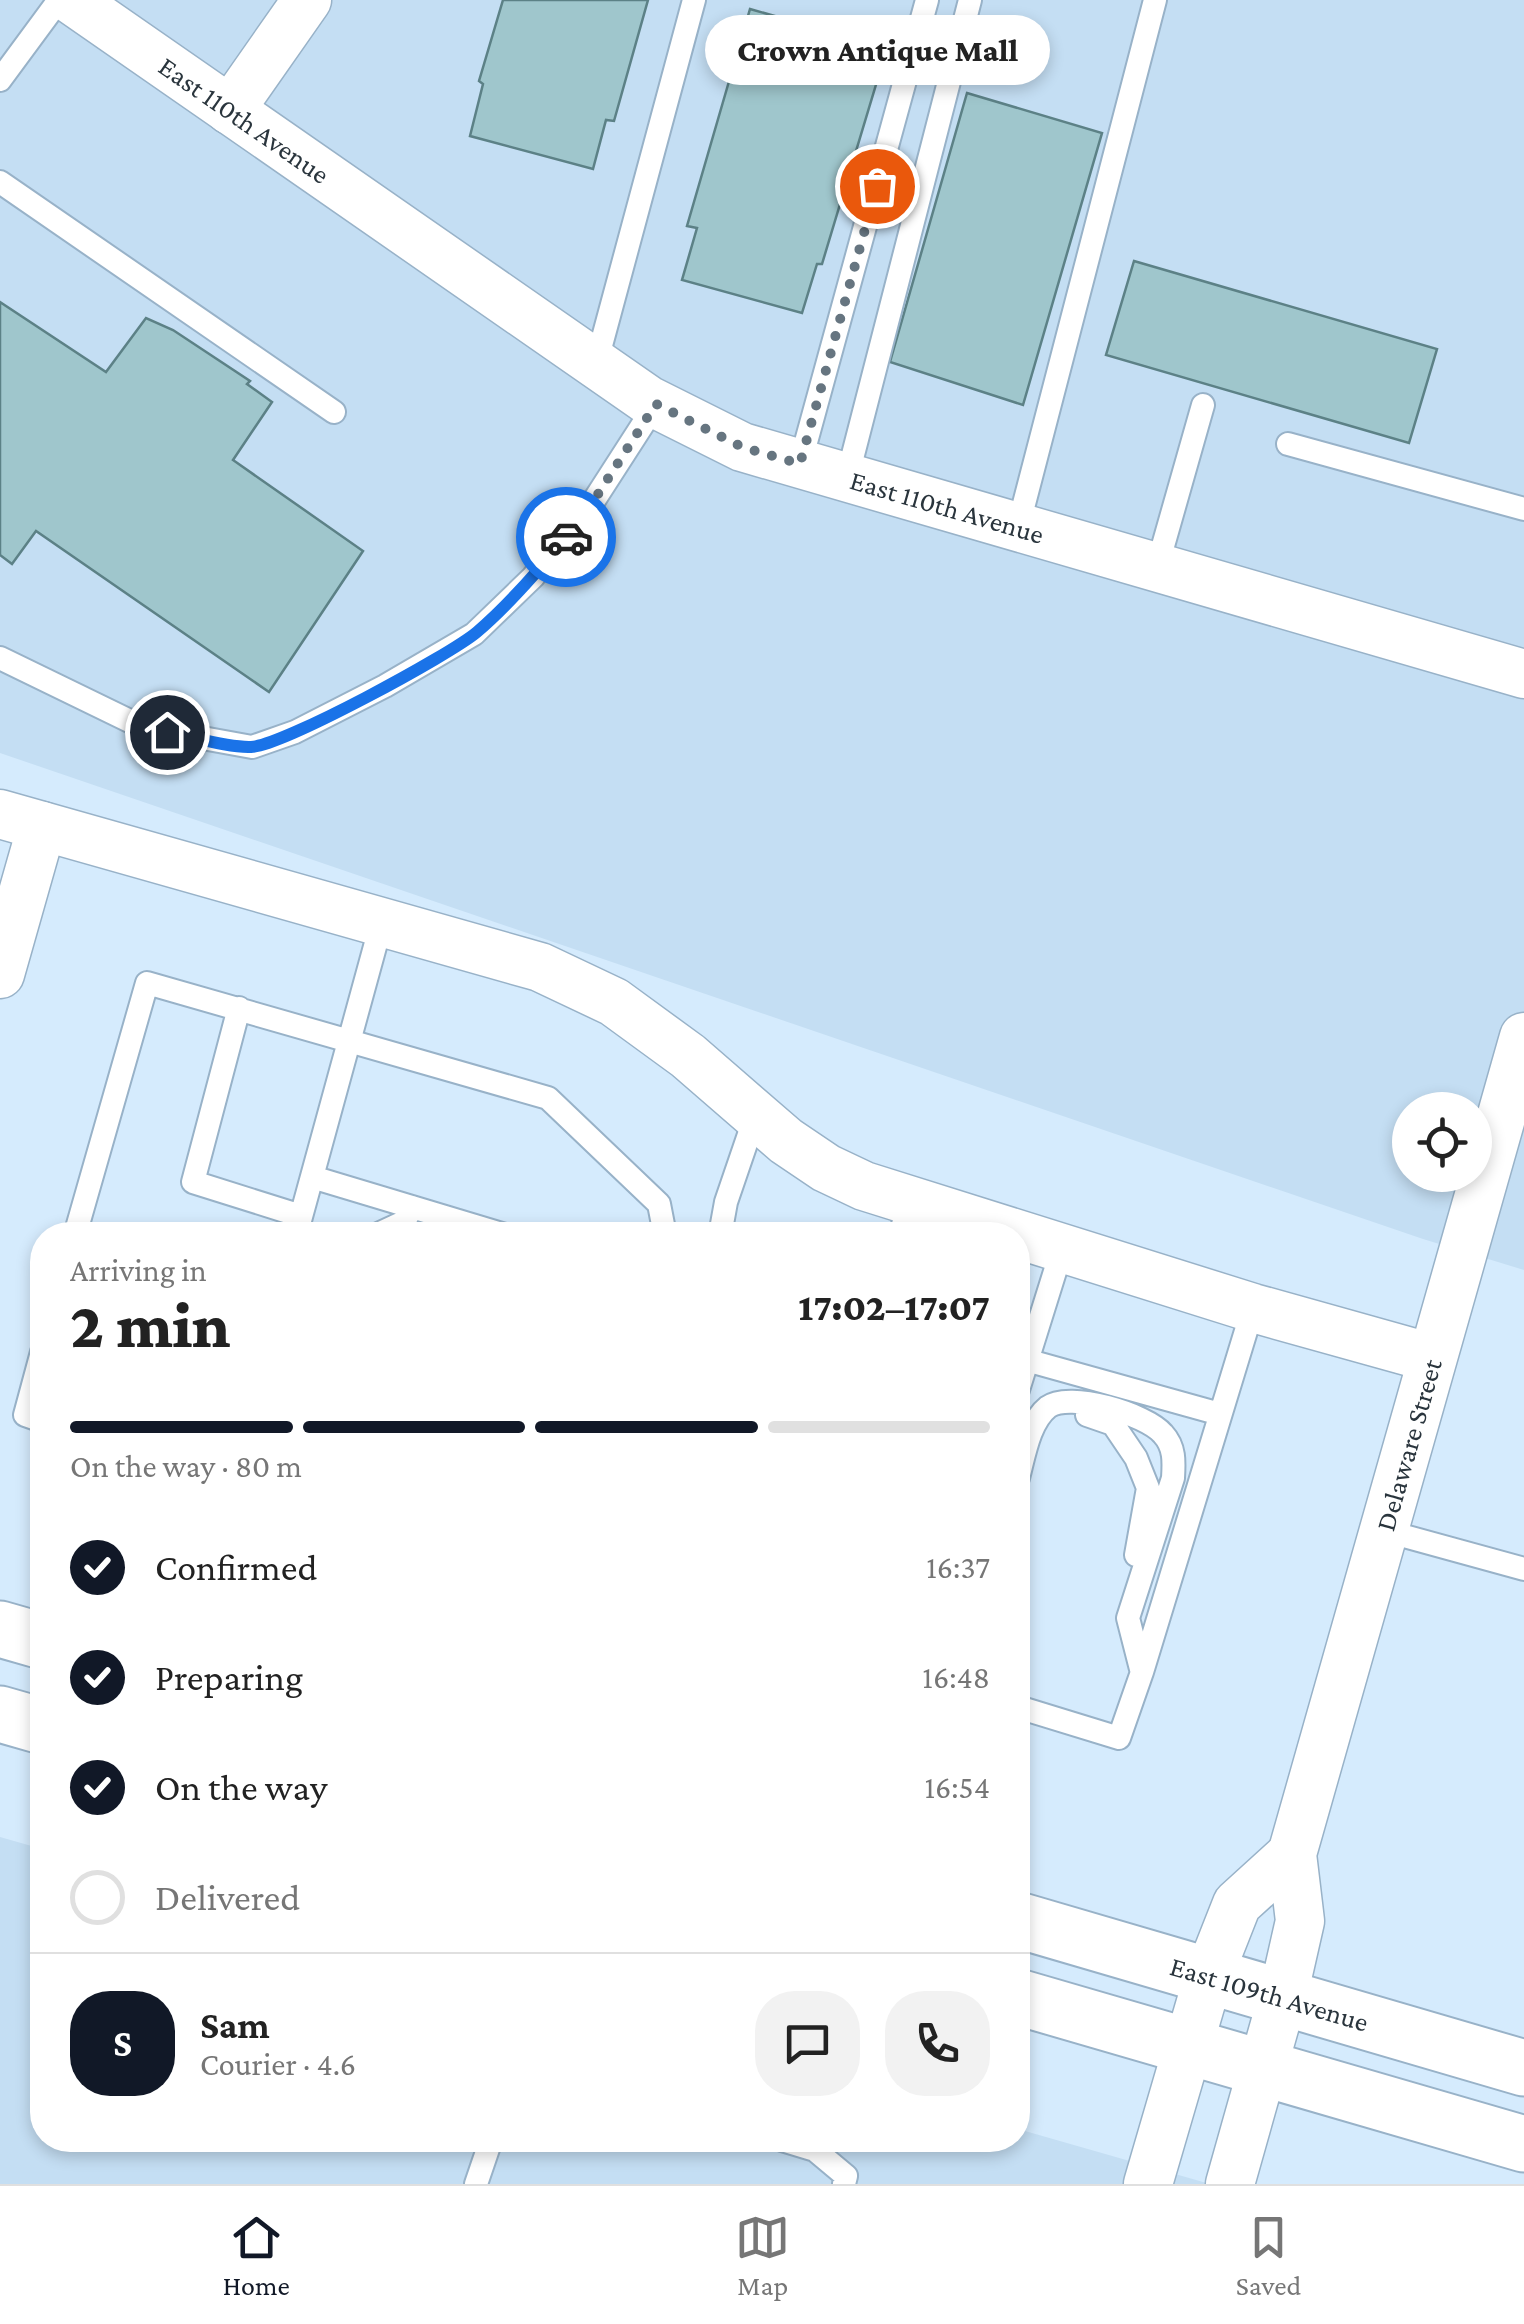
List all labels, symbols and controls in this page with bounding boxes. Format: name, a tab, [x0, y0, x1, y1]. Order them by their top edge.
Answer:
callout: Crown Antique Mall	[704, 16, 1050, 86]
text: Crown Antique Mall	[737, 32, 1018, 68]
street label: East 110th Avenue	[153, 50, 336, 190]
pin	[835, 144, 920, 229]
icon: bag	[850, 159, 905, 214]
street label: East 110th Avenue	[847, 464, 1048, 549]
courier	[516, 487, 616, 587]
icon: car	[539, 510, 594, 565]
pin	[125, 690, 210, 775]
icon: home	[140, 705, 195, 760]
map controls	[1392, 1092, 1492, 1192]
button: locate	[1392, 1092, 1492, 1192]
text: Arriving in	[70, 1252, 207, 1288]
text: 17:02–17:07	[798, 1286, 990, 1328]
text: 2 min	[70, 1289, 231, 1361]
street label: Delaware Street	[1369, 1355, 1447, 1534]
text: On the way · 80 m	[70, 1448, 302, 1484]
icon: check	[70, 1540, 125, 1595]
text: Confirmed	[155, 1546, 318, 1588]
text: 16:37	[926, 1549, 990, 1585]
icon: check	[70, 1650, 125, 1705]
text: Preparing	[155, 1656, 303, 1698]
text: 16:48	[922, 1659, 990, 1695]
icon: check	[70, 1760, 125, 1815]
text: On the way	[155, 1766, 327, 1808]
text: 16:54	[924, 1769, 990, 1805]
text: Delivered	[155, 1876, 300, 1918]
street label: East 109th Avenue	[1167, 1950, 1372, 2037]
button: chat	[755, 1991, 860, 2096]
button: phone	[885, 1991, 990, 2096]
text: Sam	[200, 2004, 270, 2046]
text: S	[113, 2022, 132, 2064]
text: Courier · 4.6	[200, 2046, 356, 2082]
tab: Home	[223, 2210, 290, 2301]
tab: Map	[735, 2210, 790, 2301]
tab: Saved	[1236, 2210, 1301, 2301]

